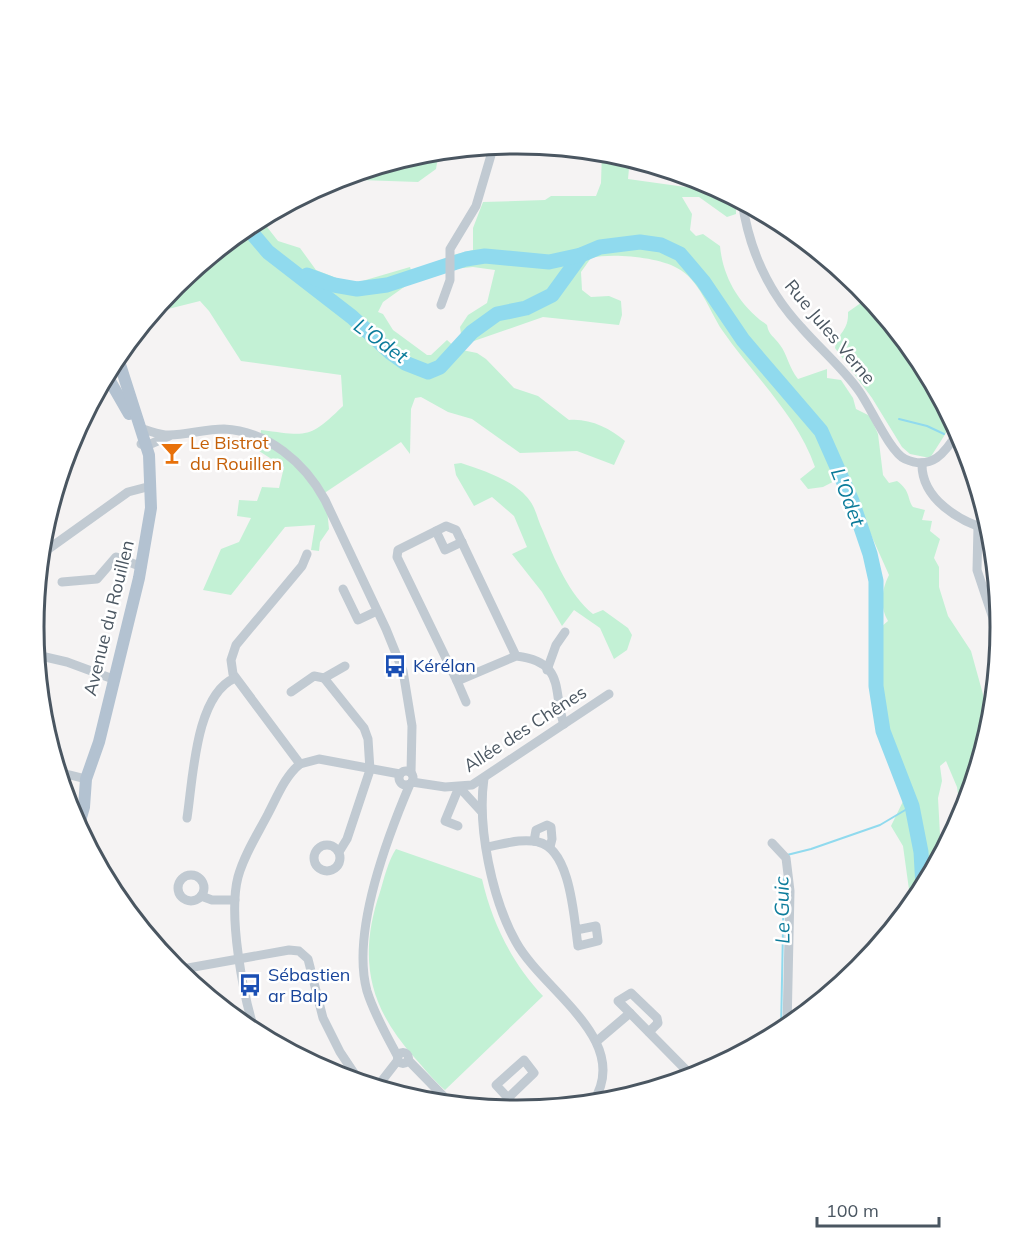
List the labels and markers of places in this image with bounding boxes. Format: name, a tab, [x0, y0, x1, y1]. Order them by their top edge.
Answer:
place label: Le Bistrot du Rouillen	[190, 431, 282, 475]
bar icon: Le Bistrot du Rouillen	[159, 440, 185, 466]
bus stop icon: Kérélan	[382, 653, 408, 679]
place label: Kérélan	[413, 654, 476, 677]
place label: Sébastien ar Balp	[268, 963, 350, 1007]
bus stop icon: Sébastien ar Balp	[237, 972, 263, 998]

